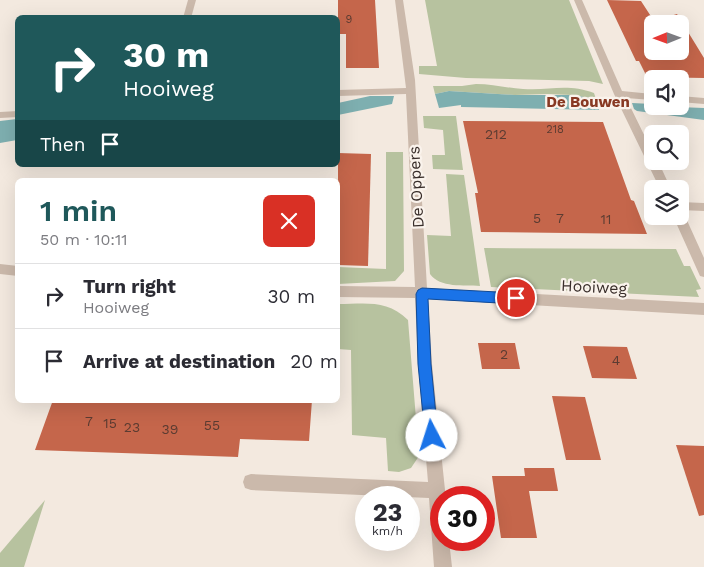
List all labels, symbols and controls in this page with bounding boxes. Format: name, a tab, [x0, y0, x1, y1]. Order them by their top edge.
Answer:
house number: 9	[346, 13, 353, 26]
north arrow	[644, 15, 689, 60]
map controls	[644, 15, 689, 225]
text: 30 m	[123, 34, 209, 76]
icon: right	[40, 35, 105, 100]
button: sound	[644, 70, 689, 115]
text: Hooiweg	[123, 76, 214, 101]
district label: De Bouwen	[546, 93, 630, 111]
house number: 218	[546, 123, 564, 136]
button: search	[644, 125, 689, 170]
house number: 212	[485, 126, 507, 142]
icon: arrive	[96, 130, 124, 158]
text: Then	[40, 133, 86, 156]
street label: De Oppers	[404, 146, 428, 228]
button: layers	[644, 180, 689, 225]
text: 1 min	[40, 193, 117, 228]
button: close	[263, 195, 315, 247]
house number: 5	[533, 210, 541, 226]
house number: 7	[556, 210, 564, 226]
house number: 11	[601, 211, 611, 227]
text: 50 m · 10:11	[40, 230, 128, 249]
text: Turn right	[83, 275, 176, 298]
street label: Hooiweg	[561, 276, 628, 298]
pin	[495, 277, 537, 319]
icon: right	[40, 282, 68, 310]
icon: arrive	[502, 284, 530, 312]
text: 30 m	[268, 285, 315, 308]
text: Hooiweg	[83, 298, 149, 317]
house number: 2	[500, 346, 508, 362]
icon: arrive	[40, 347, 68, 375]
text: Arrive at destination	[83, 350, 275, 373]
text: 20 m	[290, 350, 338, 373]
house number: 4	[612, 352, 620, 368]
position arrow	[405, 409, 457, 461]
house number: 7	[85, 413, 93, 429]
house number: 15	[103, 415, 117, 431]
house number: 55	[204, 417, 220, 433]
house number: 23	[124, 419, 140, 435]
house number: 39	[162, 421, 178, 437]
speed limit sign: 30	[430, 486, 495, 551]
text: 23	[373, 498, 402, 527]
text: km/h	[372, 524, 403, 538]

